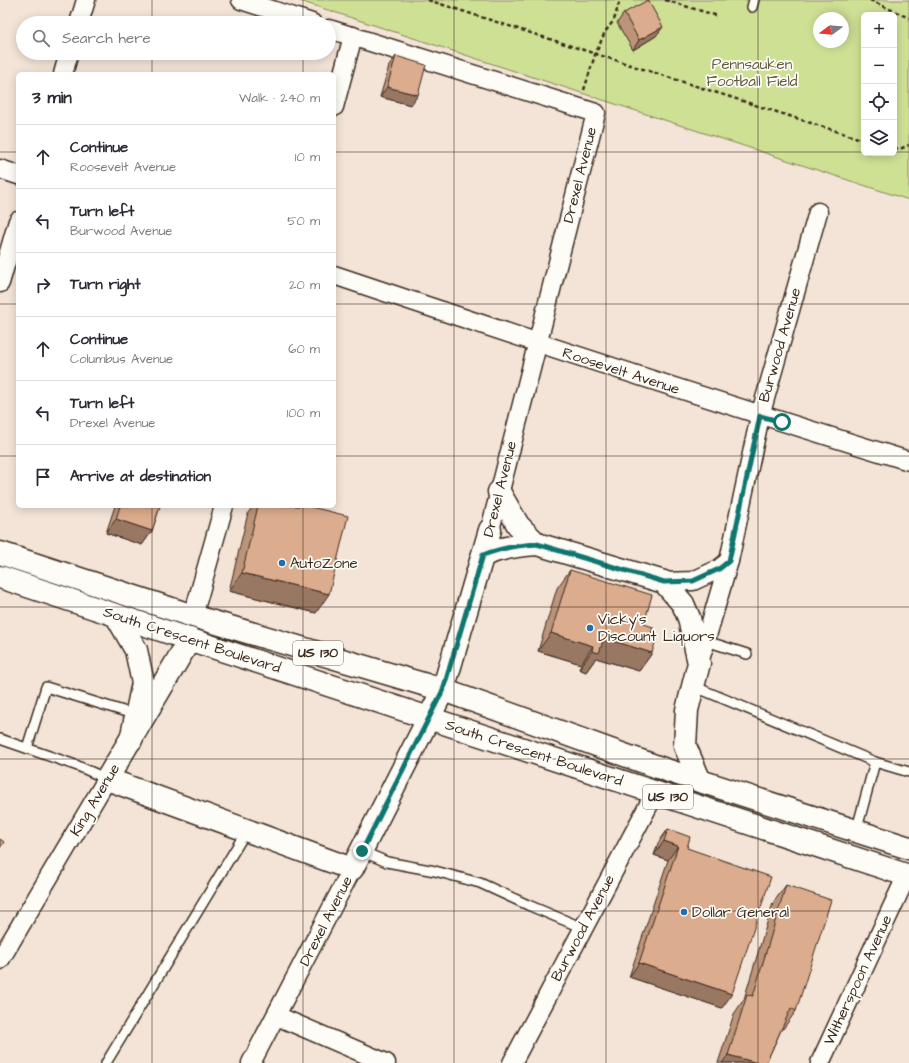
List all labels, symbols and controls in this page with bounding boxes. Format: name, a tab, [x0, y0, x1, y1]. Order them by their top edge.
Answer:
north arrow	[813, 12, 849, 48]
map controls	[861, 12, 897, 156]
button: +	[861, 12, 897, 48]
search box	[16, 16, 336, 60]
icon: search	[30, 27, 52, 49]
text: Search here	[62, 28, 151, 49]
button: −	[861, 48, 897, 84]
park label: Pennsauken Football Field	[707, 54, 798, 92]
button: locate	[861, 84, 897, 120]
text: 3 min	[32, 86, 72, 110]
text: Walk · 240 m	[239, 89, 320, 107]
button: layers	[861, 120, 897, 156]
street label: Drexel Avenue	[558, 125, 602, 225]
text: Continue	[70, 137, 128, 158]
icon: ahead	[32, 146, 54, 168]
text: 10 m	[295, 148, 320, 166]
text: Roosevelt Avenue	[70, 158, 176, 176]
text: Turn left	[70, 201, 134, 222]
icon: left	[32, 210, 54, 232]
text: 50 m	[287, 212, 320, 230]
text: Burwood Avenue	[70, 222, 172, 240]
icon: right	[32, 274, 54, 296]
text: Turn right	[70, 274, 141, 295]
text: 20 m	[289, 276, 320, 294]
street label: Burwood Avenue	[754, 285, 806, 405]
text: Continue	[70, 329, 128, 350]
icon: ahead	[32, 338, 54, 360]
text: 60 m	[288, 340, 320, 358]
street label: Roosevelt Avenue	[560, 342, 682, 400]
text: Columbus Avenue	[70, 350, 173, 368]
text: Turn left	[70, 393, 134, 414]
icon: left	[32, 402, 54, 424]
text: 100 m	[287, 404, 320, 422]
route start	[773, 413, 791, 431]
text: Drexel Avenue	[70, 414, 155, 432]
street label: Drexel Avenue	[478, 439, 522, 539]
icon: arrive	[32, 466, 54, 488]
text: Arrive at destination	[70, 466, 211, 487]
place label: AutoZone	[290, 553, 358, 574]
marker: AutoZone	[277, 558, 287, 568]
street label: South Crescent Boulevard	[101, 601, 284, 679]
place label: Vicky's Discount Liquors	[598, 609, 715, 647]
marker: Vicky's Discount Liquors	[585, 623, 595, 633]
road number: US 130	[293, 641, 343, 665]
street label: South Crescent Boulevard	[443, 714, 626, 792]
street label: King Avenue	[65, 760, 126, 841]
road number: US 130	[643, 785, 693, 809]
route end	[353, 842, 371, 860]
street label: Burwood Avenue	[546, 871, 620, 985]
street label: Drexel Avenue	[294, 872, 358, 970]
place label: Dollar General	[692, 902, 789, 923]
marker: Dollar General	[679, 907, 689, 917]
street label: Witherspoon Avenue	[819, 912, 897, 1048]

